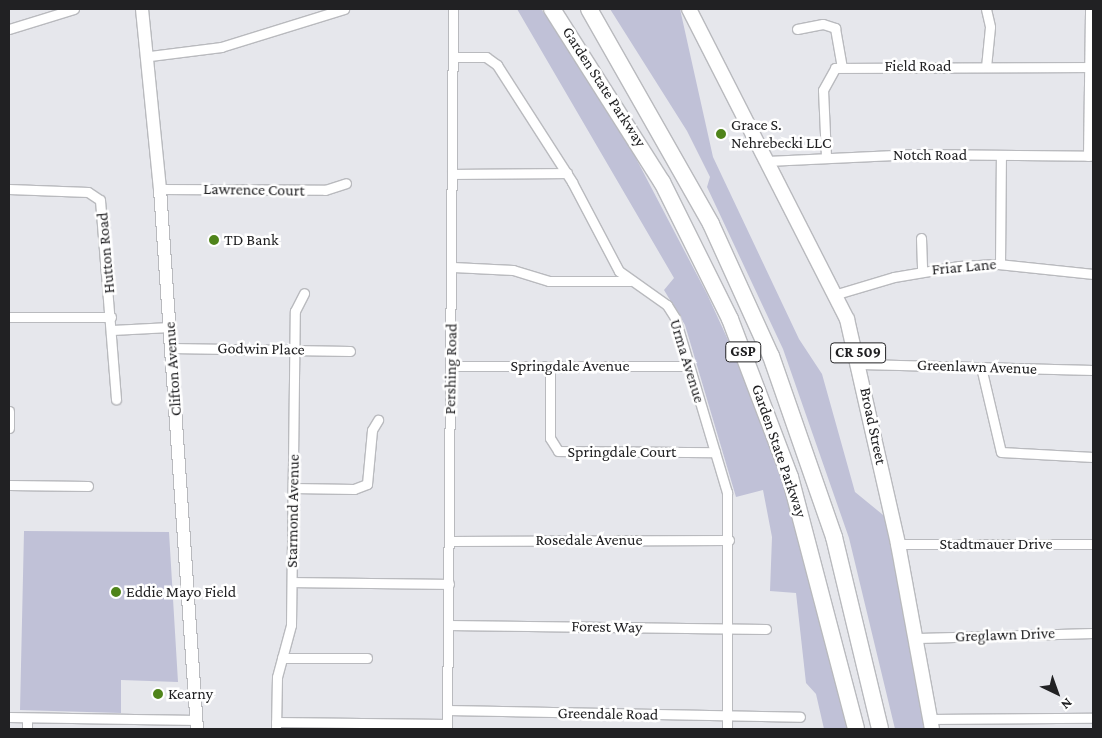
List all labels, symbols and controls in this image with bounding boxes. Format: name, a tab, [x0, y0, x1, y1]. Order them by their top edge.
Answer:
street label: Garden State Parkway	[558, 23, 650, 151]
street label: Field Road	[884, 56, 952, 76]
place label: Grace S. Nehrebecki LLC	[731, 115, 831, 153]
marker: Grace S. Nehrebecki LLC	[715, 128, 727, 140]
street label: Notch Road	[893, 145, 967, 165]
street label: Lawrence Court	[203, 180, 305, 200]
street label: Hutton Road	[93, 212, 119, 294]
place label: TD Bank	[224, 230, 279, 250]
marker: TD Bank	[208, 234, 220, 246]
street label: Friar Lane	[931, 255, 997, 279]
street label: Urma Avenue	[665, 317, 709, 405]
street label: Clifton Avenue	[160, 321, 186, 417]
street label: Pershing Road	[441, 323, 461, 415]
street label: Godwin Place	[217, 339, 305, 359]
road number: GSP	[724, 340, 762, 364]
road number: CR 509	[829, 340, 887, 366]
street label: Greenlawn Avenue	[917, 355, 1037, 379]
street label: Springdale Avenue	[510, 356, 630, 376]
street label: Garden State Parkway	[747, 382, 811, 520]
street label: Broad Street	[855, 386, 891, 466]
street label: Springdale Court	[568, 442, 676, 462]
street label: Starmond Avenue	[282, 454, 304, 568]
street label: Rosedale Avenue	[535, 530, 643, 550]
street label: Stadtmauer Drive	[939, 534, 1053, 554]
place label: Eddie Mayo Field	[126, 582, 236, 602]
marker: Eddie Mayo Field	[110, 586, 122, 598]
street label: Forest Way	[571, 617, 643, 637]
street label: Greglawn Drive	[955, 624, 1055, 646]
north arrow	[1032, 668, 1082, 718]
place label: Kearny	[168, 684, 213, 704]
marker: Kearny	[152, 688, 164, 700]
text: N	[1058, 695, 1076, 713]
street label: Greendale Road	[558, 704, 658, 724]

